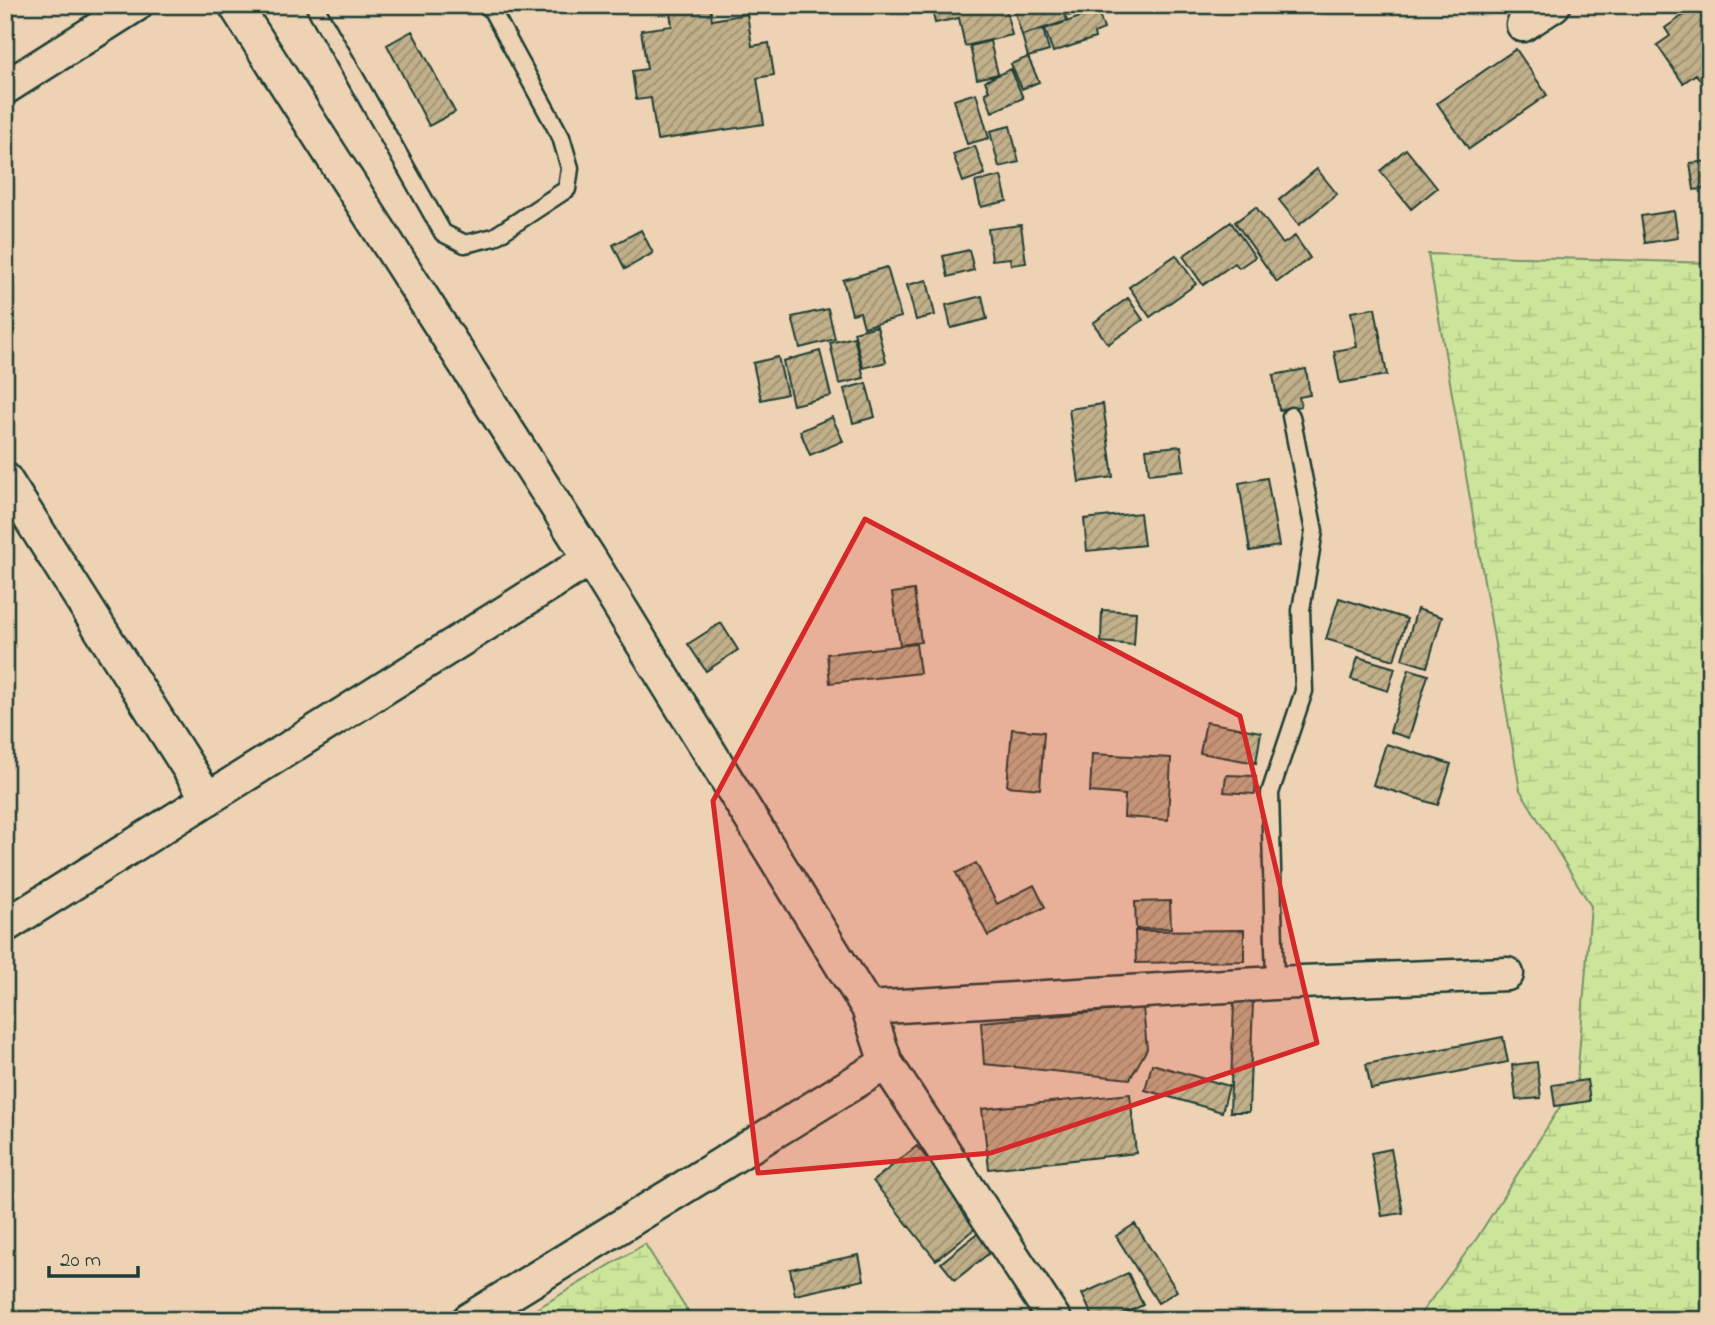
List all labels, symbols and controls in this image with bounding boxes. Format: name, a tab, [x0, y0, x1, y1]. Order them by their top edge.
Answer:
scale bar	[49, 1234, 138, 1278]
text: 20 m	[60, 1246, 101, 1276]

